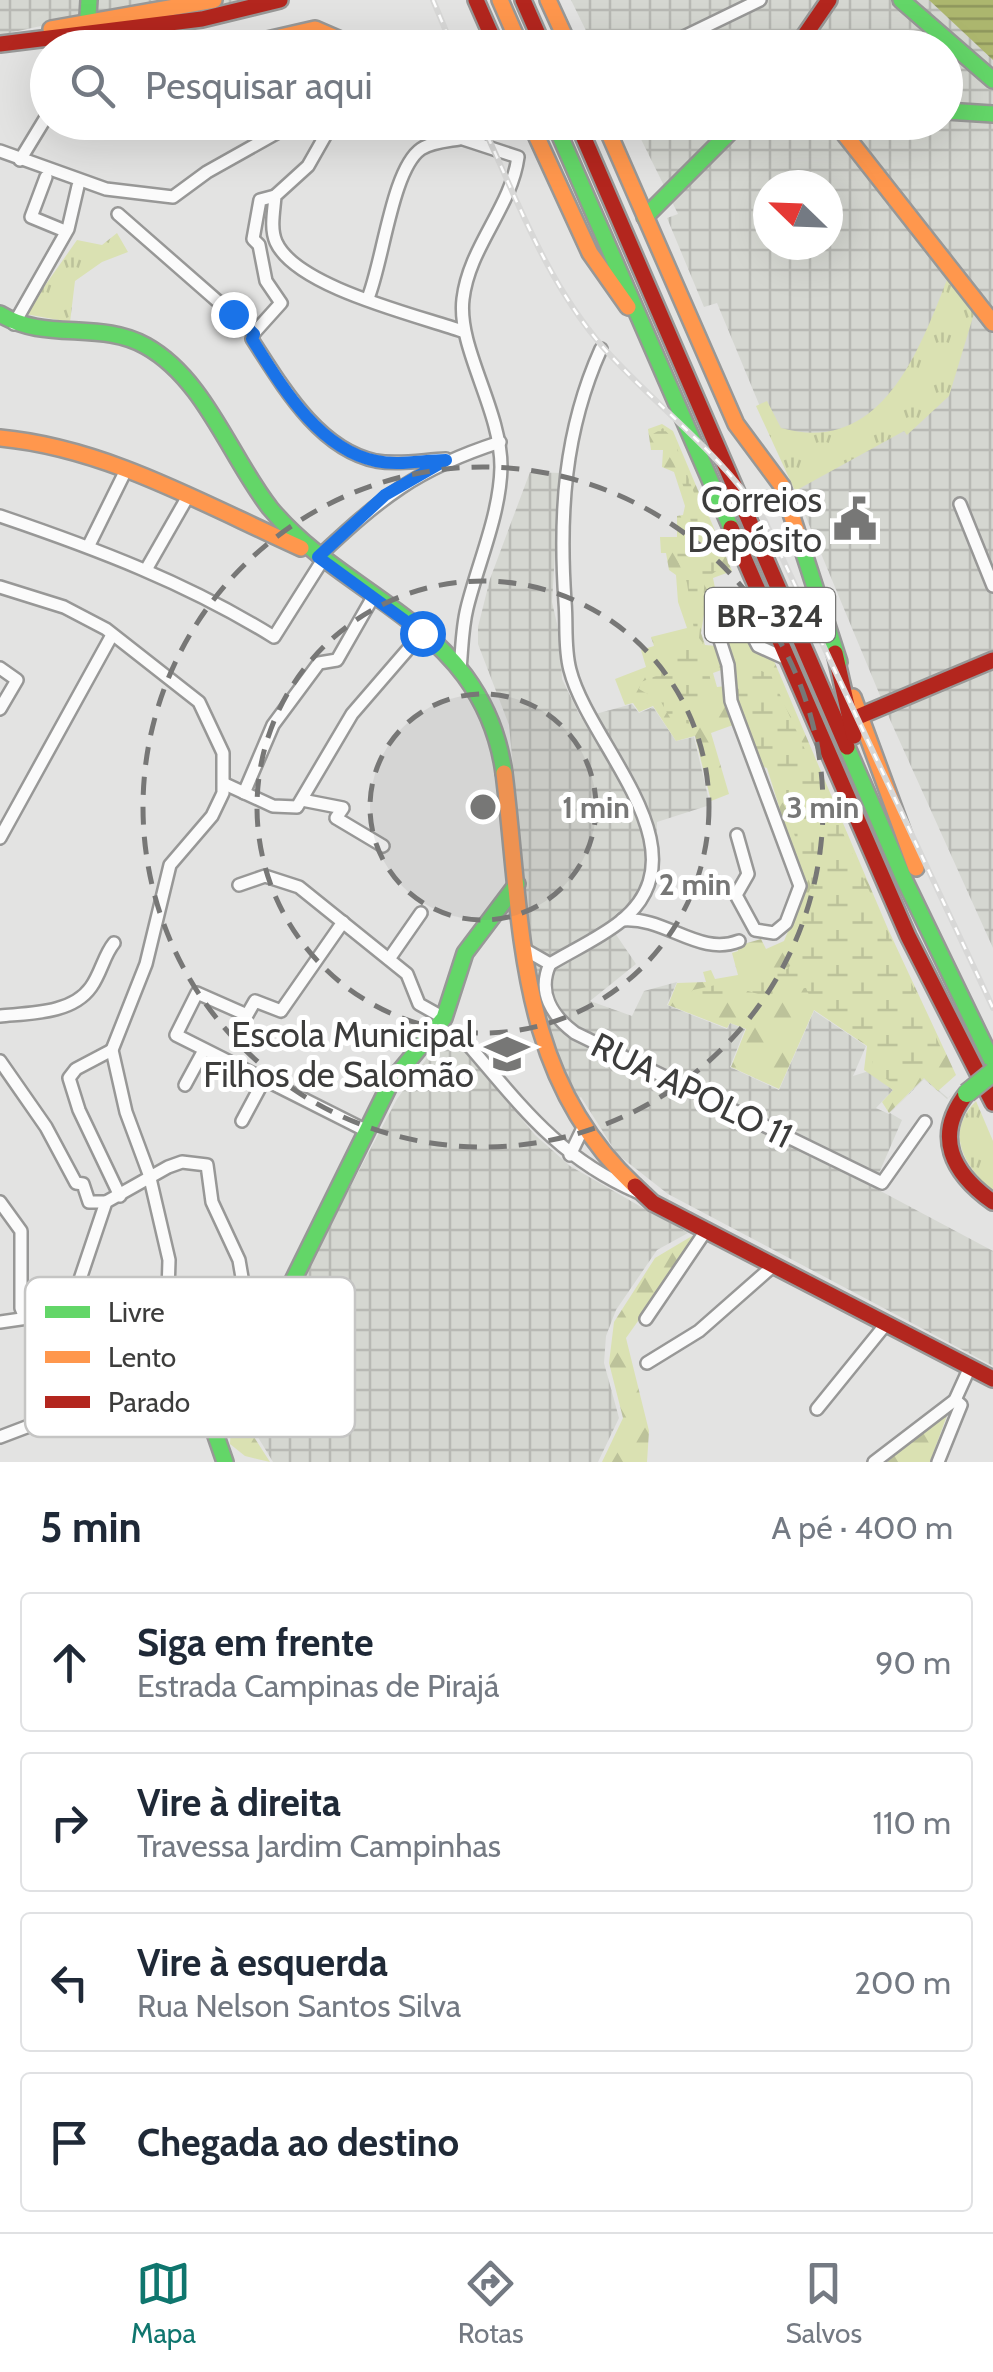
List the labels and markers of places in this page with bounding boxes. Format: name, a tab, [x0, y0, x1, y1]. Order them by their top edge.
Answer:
place label: Correios Depósito	[687, 478, 822, 561]
public building icon: Correios Depósito	[831, 495, 879, 543]
centre of rings	[465, 789, 501, 825]
place label: Escola Municipal Filhos de Salomão	[203, 1013, 475, 1096]
school or university icon: Escola Municipal Filhos de Salomão	[483, 1030, 531, 1078]

